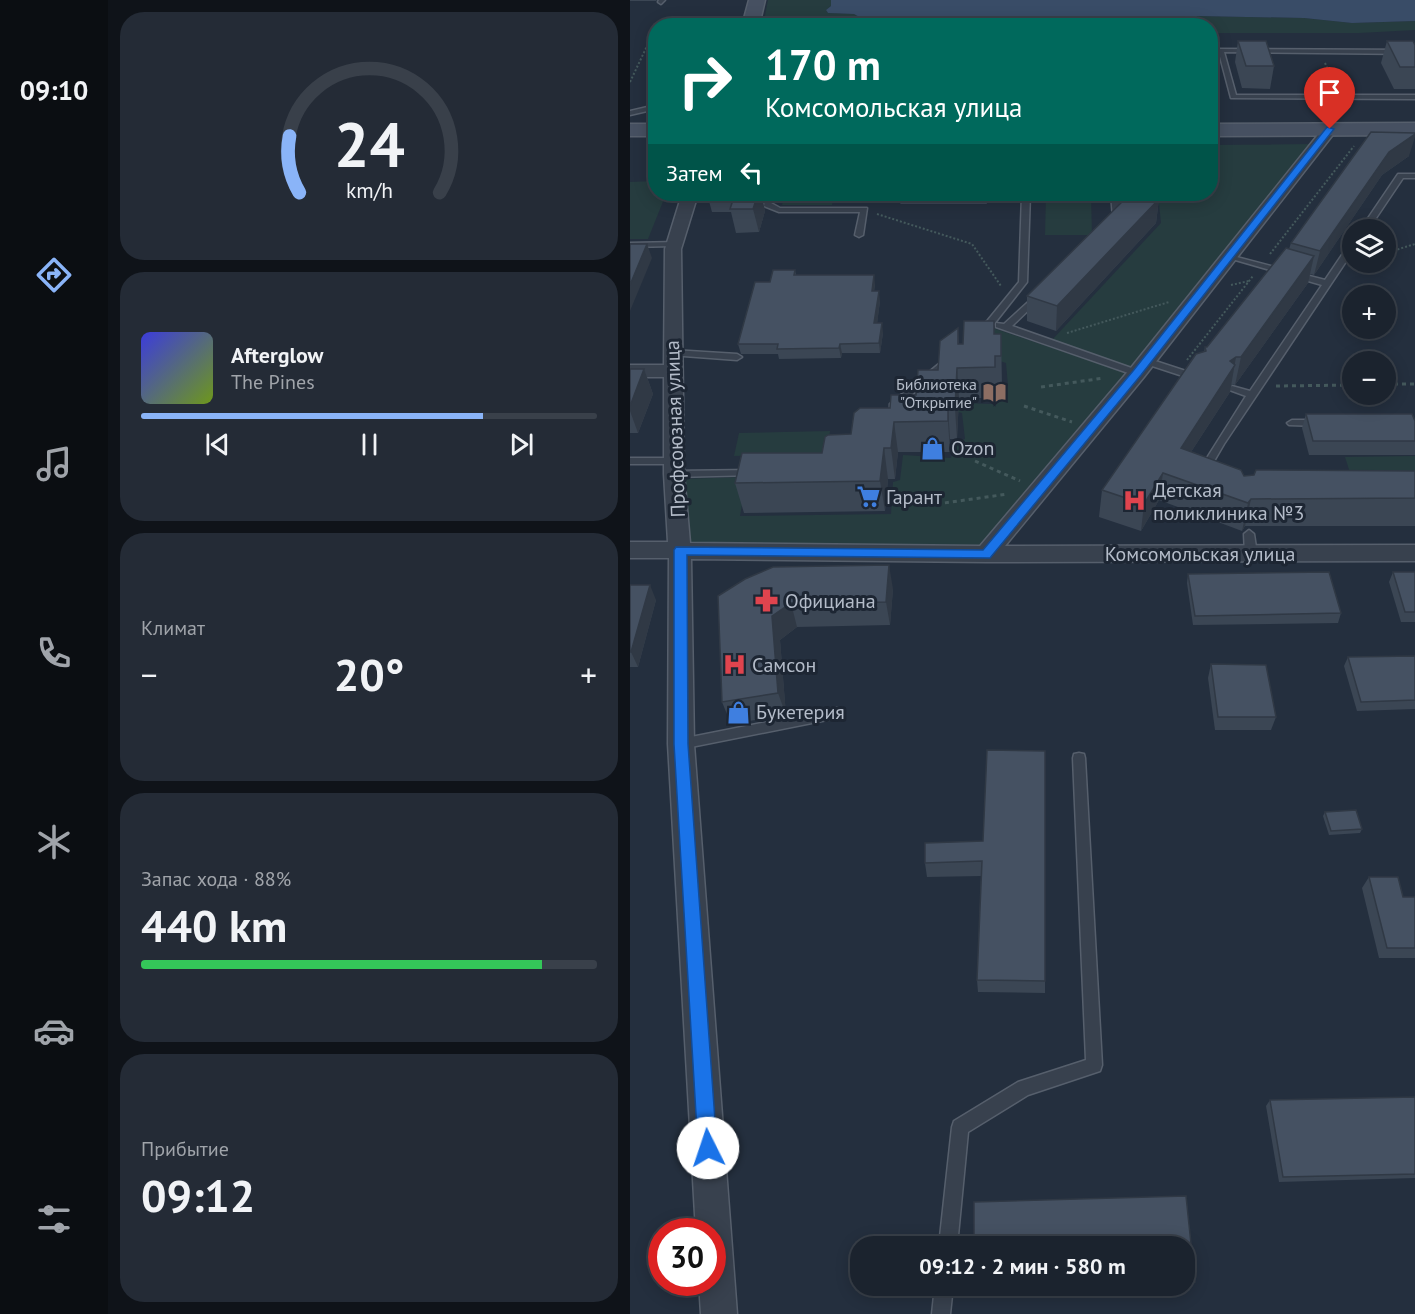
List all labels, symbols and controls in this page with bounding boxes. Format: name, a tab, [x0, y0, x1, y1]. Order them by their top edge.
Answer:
text: 170 m	[765, 37, 881, 92]
icon: right	[666, 42, 744, 120]
pin	[1304, 67, 1355, 129]
text: 09:10	[20, 73, 88, 107]
icon: arrive	[1313, 76, 1346, 109]
text: Комсомольская улица	[765, 90, 1022, 124]
text: 24	[334, 103, 404, 184]
icon: left	[735, 156, 768, 189]
text: Затем	[666, 159, 723, 187]
text: km/h	[345, 177, 392, 205]
map controls	[1342, 219, 1396, 405]
button: layers	[1342, 219, 1396, 273]
icon: directions	[33, 254, 75, 296]
button: +	[1342, 285, 1396, 339]
street label: Профсоюзная улица	[659, 340, 691, 518]
text: Afterglow	[231, 341, 323, 369]
button: −	[1342, 351, 1396, 405]
text: The Pines	[231, 369, 315, 395]
place label: Библиотека "Открытие"	[896, 374, 977, 412]
library icon: Библиотека "Открытие"	[982, 380, 1008, 406]
icon: previous	[201, 428, 234, 461]
icon: pause	[353, 428, 386, 461]
icon: next	[505, 428, 538, 461]
shop icon: Ozon	[920, 435, 946, 461]
place label: Ozon	[951, 435, 995, 461]
icon: music	[33, 443, 75, 485]
place label: Детская поликлиника №3	[1153, 477, 1304, 526]
supermarket icon: Гарант	[855, 484, 881, 510]
place label: Гарант	[886, 484, 942, 510]
hospital icon: Детская поликлиника №3	[1122, 488, 1148, 514]
street label: Комсомольская улица	[1105, 541, 1295, 567]
pharmacy icon: Официана	[754, 588, 780, 614]
place label: Официана	[785, 588, 876, 614]
text: Климат	[141, 615, 205, 641]
icon: phone	[33, 632, 75, 674]
text: 20°	[334, 645, 404, 703]
hospital icon: Самсон	[721, 652, 747, 678]
place label: Самсон	[752, 652, 816, 678]
text: −	[141, 653, 158, 696]
text: +	[580, 653, 597, 696]
shop icon: Букетерия	[725, 699, 751, 725]
place label: Букетерия	[756, 699, 845, 725]
icon: climate	[33, 821, 75, 863]
text: Запас хода · 88%	[141, 866, 291, 892]
text: 440 km	[141, 896, 287, 954]
icon: car	[33, 1010, 75, 1052]
position arrow	[676, 1116, 740, 1180]
text: Прибытие	[141, 1136, 229, 1162]
text: 09:12	[141, 1166, 255, 1224]
icon: filters	[33, 1198, 75, 1240]
speed limit sign: 30	[648, 1218, 726, 1296]
text: 09:12 · 2 мин · 580 m	[919, 1252, 1126, 1280]

